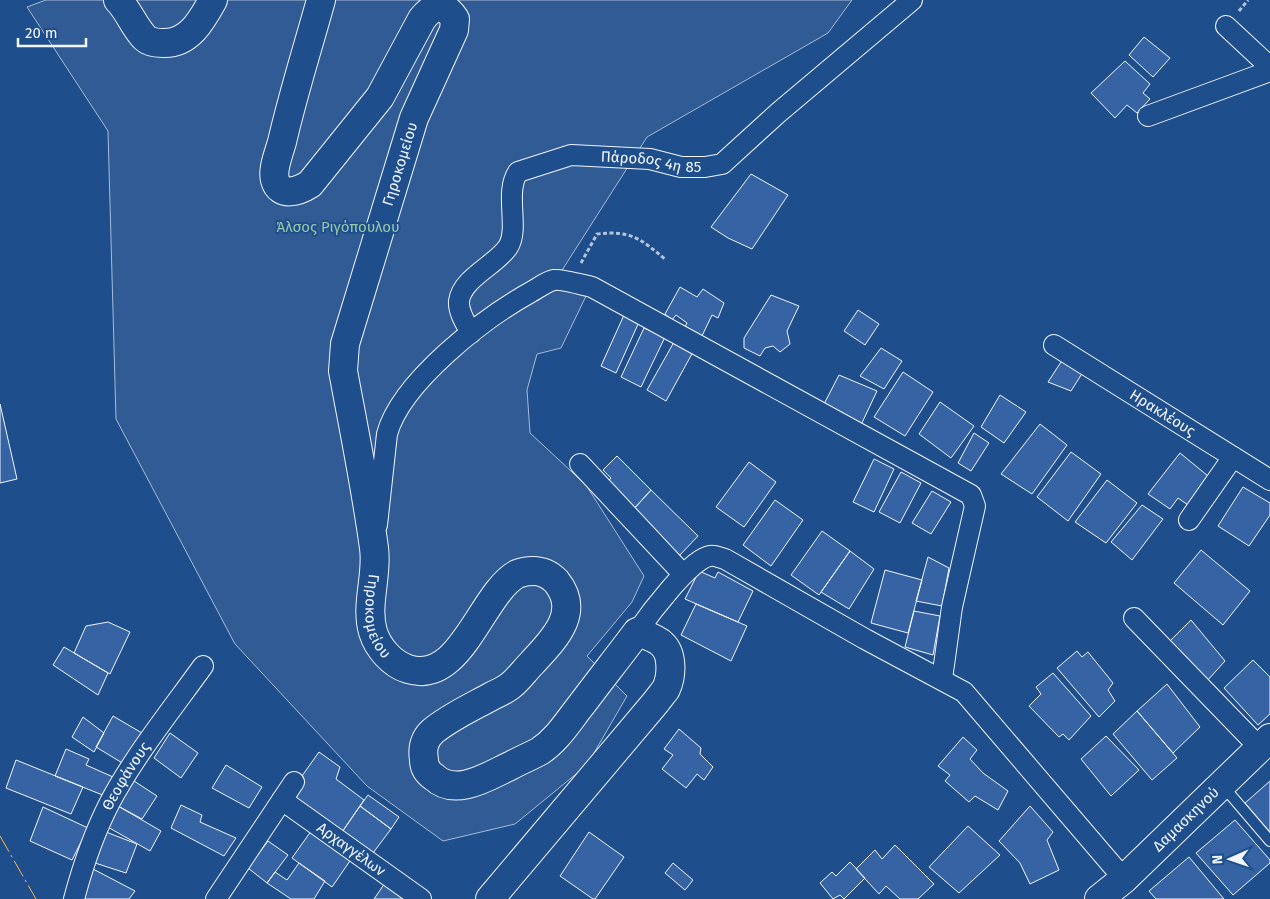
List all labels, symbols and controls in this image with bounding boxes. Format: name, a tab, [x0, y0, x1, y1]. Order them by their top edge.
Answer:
scale bar	[18, 15, 85, 47]
text: 20 m	[25, 24, 58, 42]
street label: Γηροκομείου	[379, 120, 421, 208]
street label: Πάροδος 4η 85	[600, 148, 701, 176]
park label: Άλσος Ριγόπουλου	[276, 218, 400, 236]
street label: Ηρακλέους	[1126, 386, 1199, 440]
street label: Γηροκομείου	[361, 573, 395, 662]
street label: Θεοφάνους	[98, 739, 154, 813]
street label: Δαμασκηνού	[1149, 783, 1223, 855]
street label: Αρχαγγέλων	[313, 819, 390, 880]
north arrow	[1205, 834, 1255, 884]
text: N	[1209, 854, 1226, 864]

